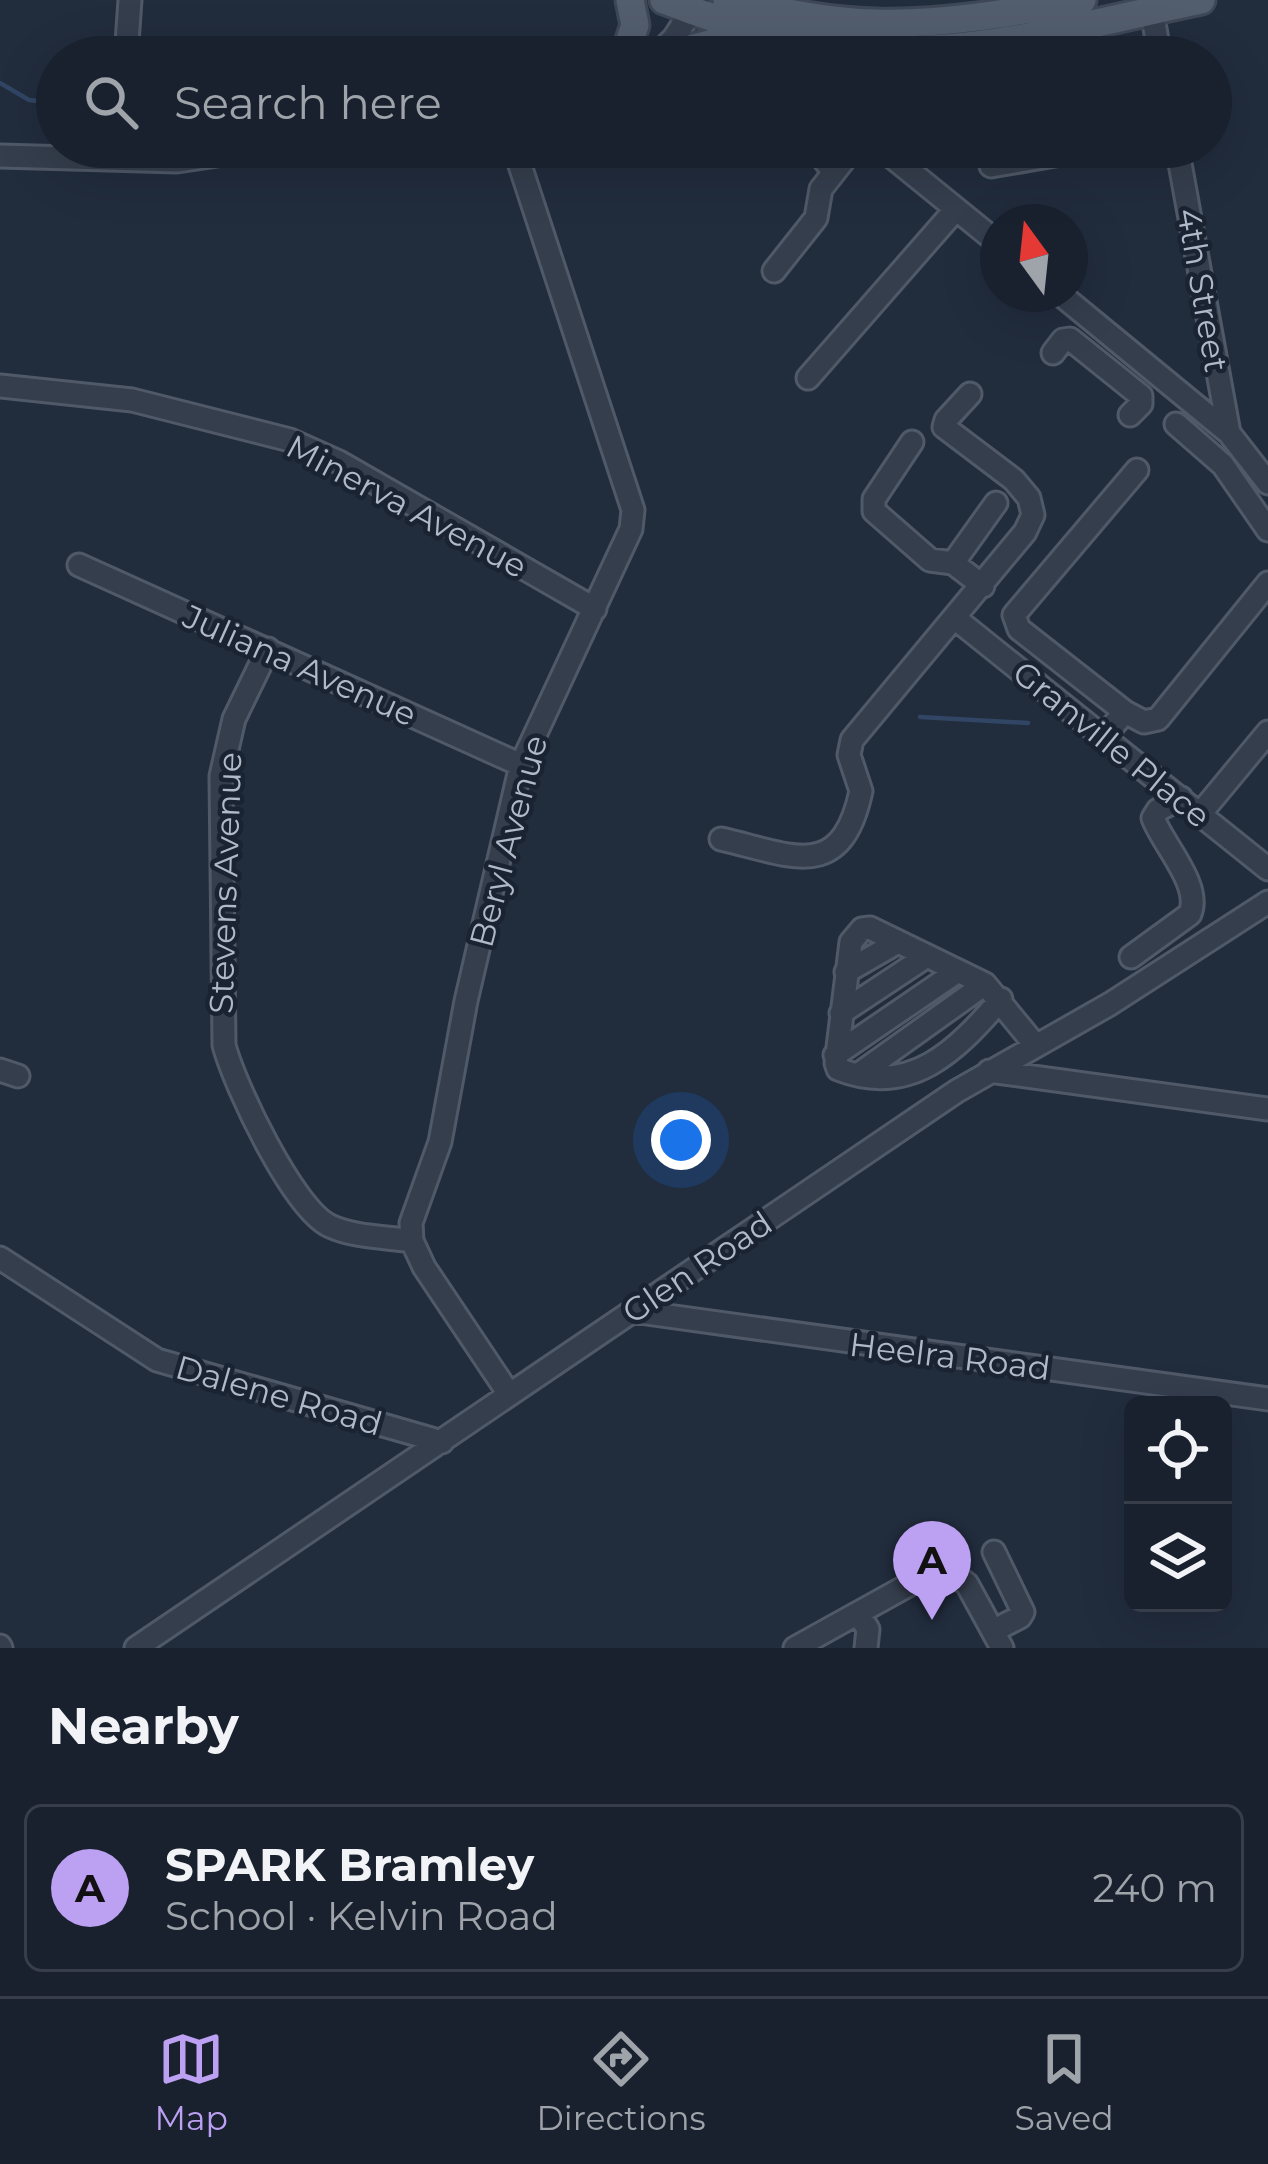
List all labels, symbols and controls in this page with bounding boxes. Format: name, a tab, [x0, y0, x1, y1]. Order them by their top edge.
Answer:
search box	[36, 36, 1232, 168]
icon: search	[78, 69, 144, 135]
text: Search here	[174, 75, 442, 130]
north arrow	[980, 204, 1088, 312]
street label: 4th Street	[1169, 205, 1237, 375]
street label: Minerva Avenue	[280, 426, 534, 586]
street label: Juliana Avenue	[176, 595, 423, 734]
street label: Granville Place	[1005, 652, 1219, 836]
street label: Beryl Avenue	[460, 731, 556, 951]
street label: Stevens Avenue	[200, 752, 250, 1014]
your location	[651, 1110, 711, 1170]
street label: Glen Road	[615, 1202, 779, 1332]
street label: Heelra Road	[847, 1324, 1053, 1388]
street label: Dalene Road	[171, 1346, 387, 1444]
map controls	[1124, 1396, 1232, 1612]
button: locate	[1124, 1396, 1232, 1504]
button: layers	[1124, 1504, 1232, 1612]
pin: A	[893, 1521, 971, 1620]
text: Nearby	[48, 1695, 239, 1757]
text: SPARK Bramley	[165, 1837, 534, 1892]
text: A	[75, 1864, 105, 1912]
text: 240 m	[1093, 1864, 1217, 1912]
text: School · Kelvin Road	[165, 1892, 558, 1940]
tab: Map	[154, 2026, 228, 2138]
tab: Directions	[537, 2026, 706, 2138]
tab: Saved	[1014, 2026, 1114, 2138]

